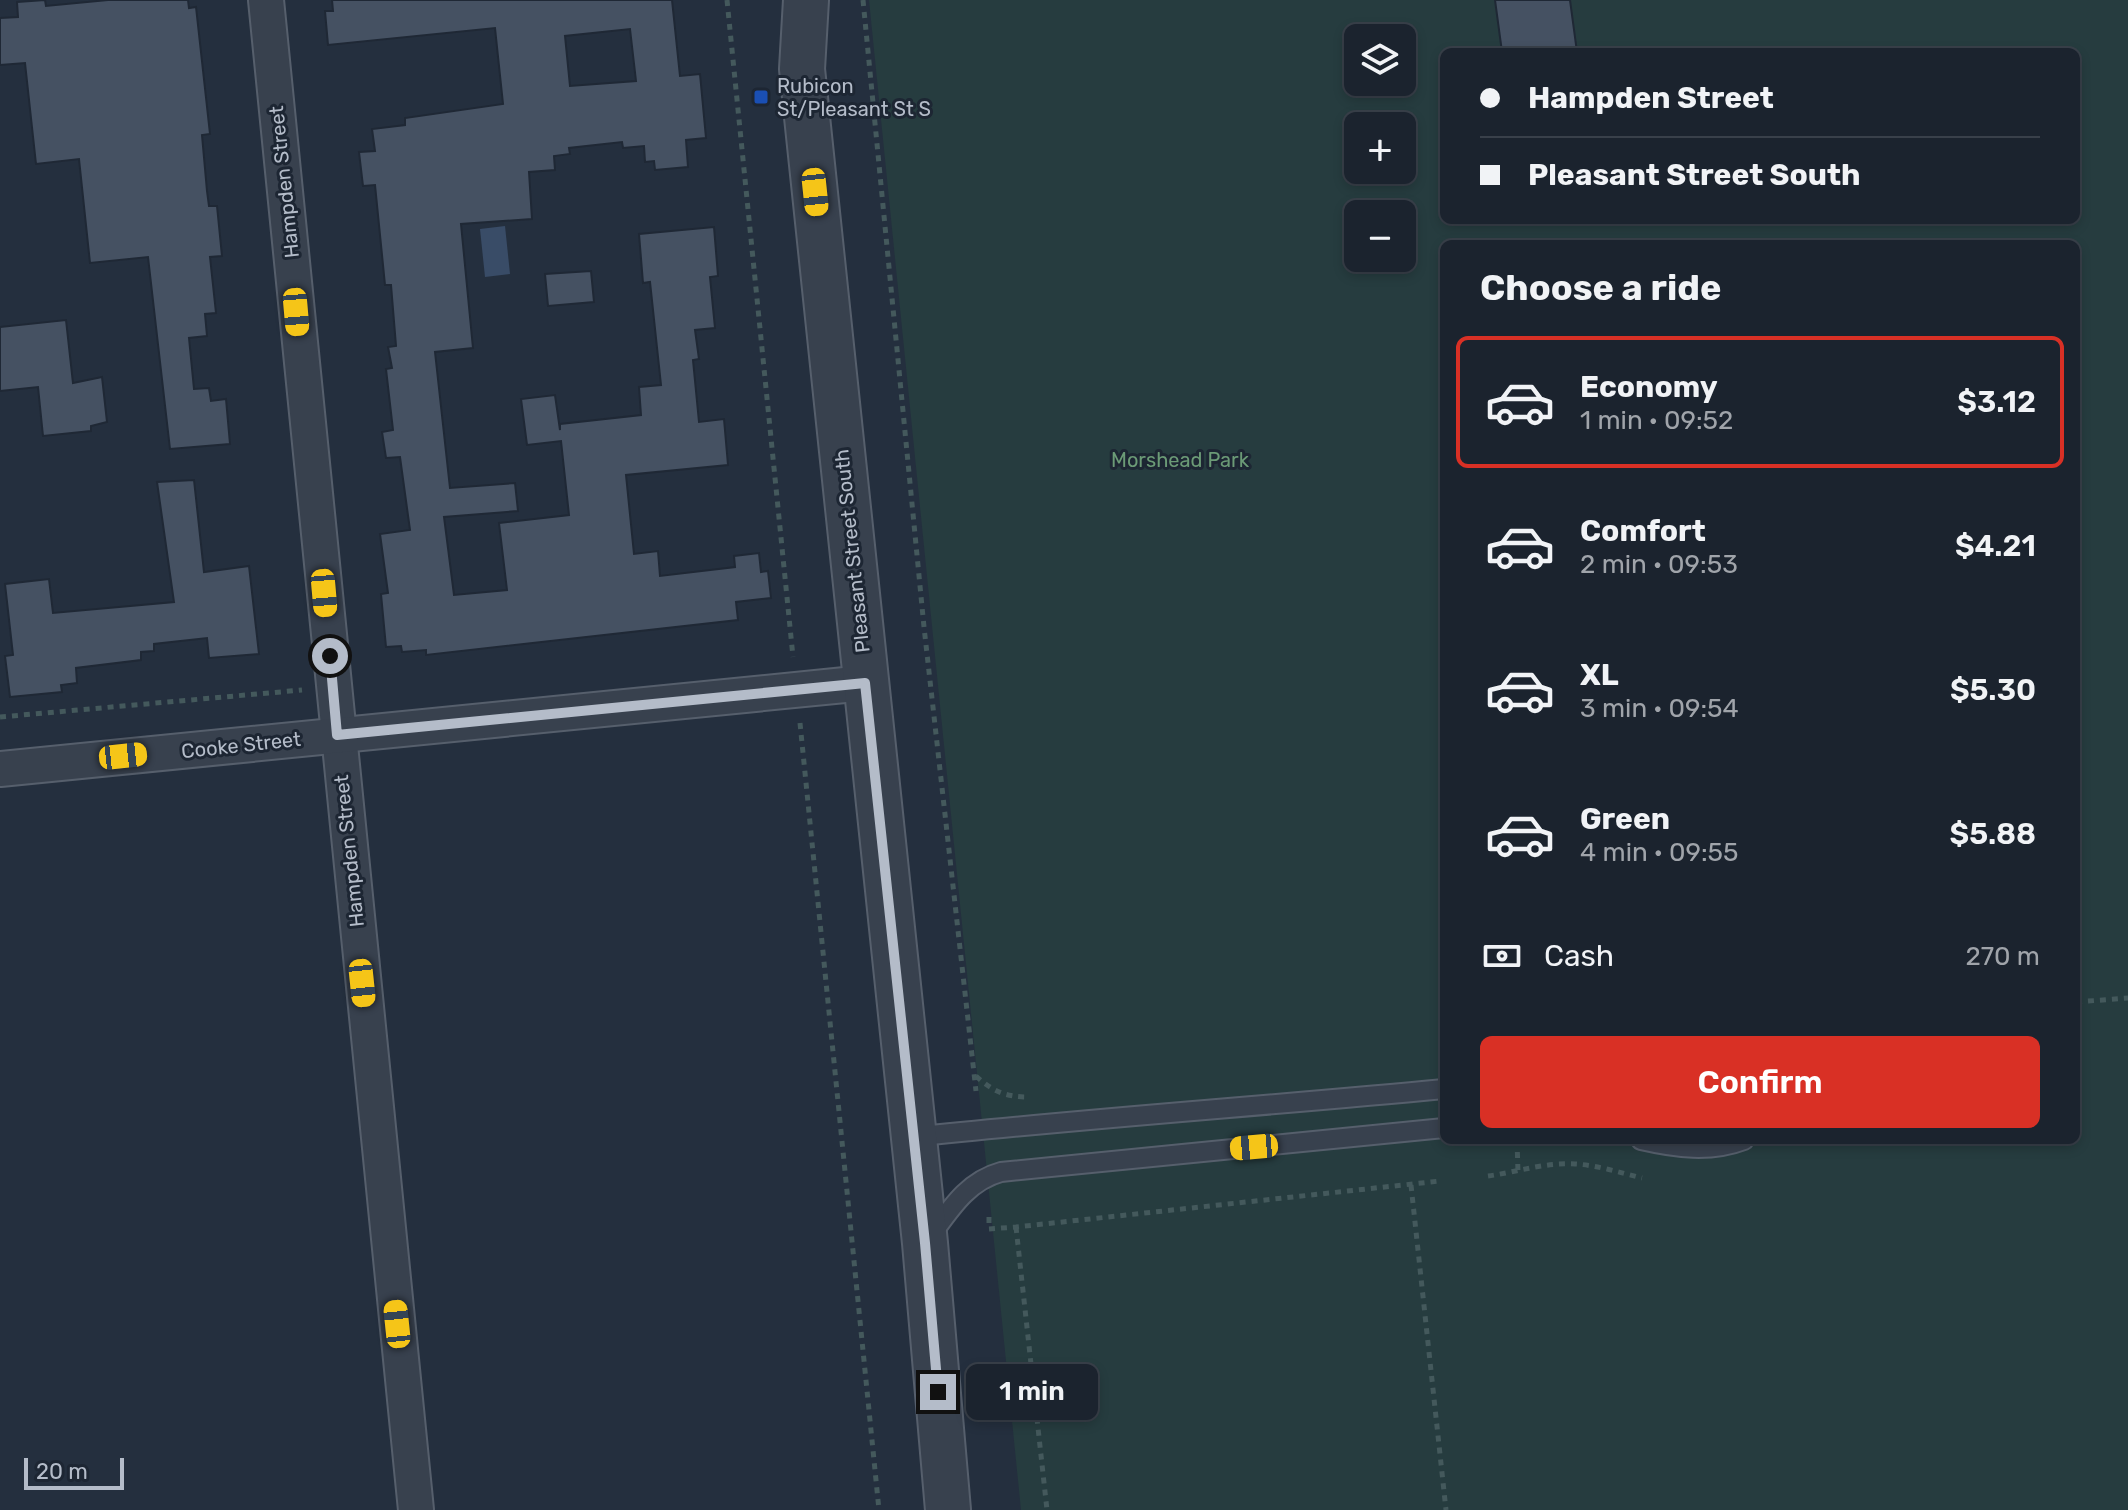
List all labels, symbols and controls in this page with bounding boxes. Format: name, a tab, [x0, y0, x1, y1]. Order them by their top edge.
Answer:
map controls	[1344, 24, 1416, 272]
button: layers	[1344, 24, 1416, 96]
place label: Rubicon St/Pleasant St S	[777, 74, 931, 121]
text: Hampden Street	[1528, 80, 1774, 116]
marker: Rubicon St/Pleasant St S	[752, 88, 770, 106]
street label: Hampden Street	[264, 105, 304, 259]
button: +	[1344, 112, 1416, 184]
text: Pleasant Street South	[1528, 157, 1861, 193]
car	[801, 167, 829, 217]
button: −	[1344, 200, 1416, 272]
text: Choose a ride	[1480, 266, 1721, 309]
car	[282, 287, 310, 337]
icon: car	[1484, 366, 1556, 438]
text: Economy	[1580, 369, 1718, 405]
text: $3.12	[1957, 384, 2036, 420]
text: 1 min · 09:52	[1580, 405, 1733, 436]
street label: Pleasant Street South	[829, 448, 875, 654]
park label: Morshead Park	[1111, 448, 1250, 472]
icon: car	[1484, 510, 1556, 582]
text: Comfort	[1580, 513, 1706, 549]
text: $4.21	[1955, 528, 2036, 564]
text: 2 min · 09:53	[1580, 549, 1738, 580]
car	[310, 568, 338, 618]
route start	[312, 638, 348, 674]
icon: car	[1484, 654, 1556, 726]
text: XL	[1580, 657, 1619, 693]
text: $5.30	[1950, 672, 2036, 708]
text: 3 min · 09:54	[1580, 693, 1739, 724]
street label: Cooke Street	[180, 727, 302, 763]
car	[98, 742, 148, 770]
street label: Hampden Street	[329, 774, 369, 928]
icon: car	[1484, 798, 1556, 870]
text: Green	[1580, 801, 1670, 837]
text: $5.88	[1949, 816, 2036, 852]
text: 4 min · 09:55	[1580, 837, 1738, 868]
icon: cash	[1480, 934, 1524, 978]
text: Cash	[1544, 938, 1614, 974]
text: 270 m	[1965, 941, 2040, 972]
car	[348, 958, 376, 1008]
button: Confirm	[1480, 1036, 2040, 1128]
car	[1229, 1133, 1279, 1161]
car	[383, 1299, 411, 1349]
callout: 1 min	[966, 1364, 1098, 1420]
route end	[920, 1374, 956, 1410]
text: 1 min	[999, 1376, 1065, 1407]
scale bar	[24, 1454, 124, 1490]
text: 20 m	[36, 1458, 88, 1485]

